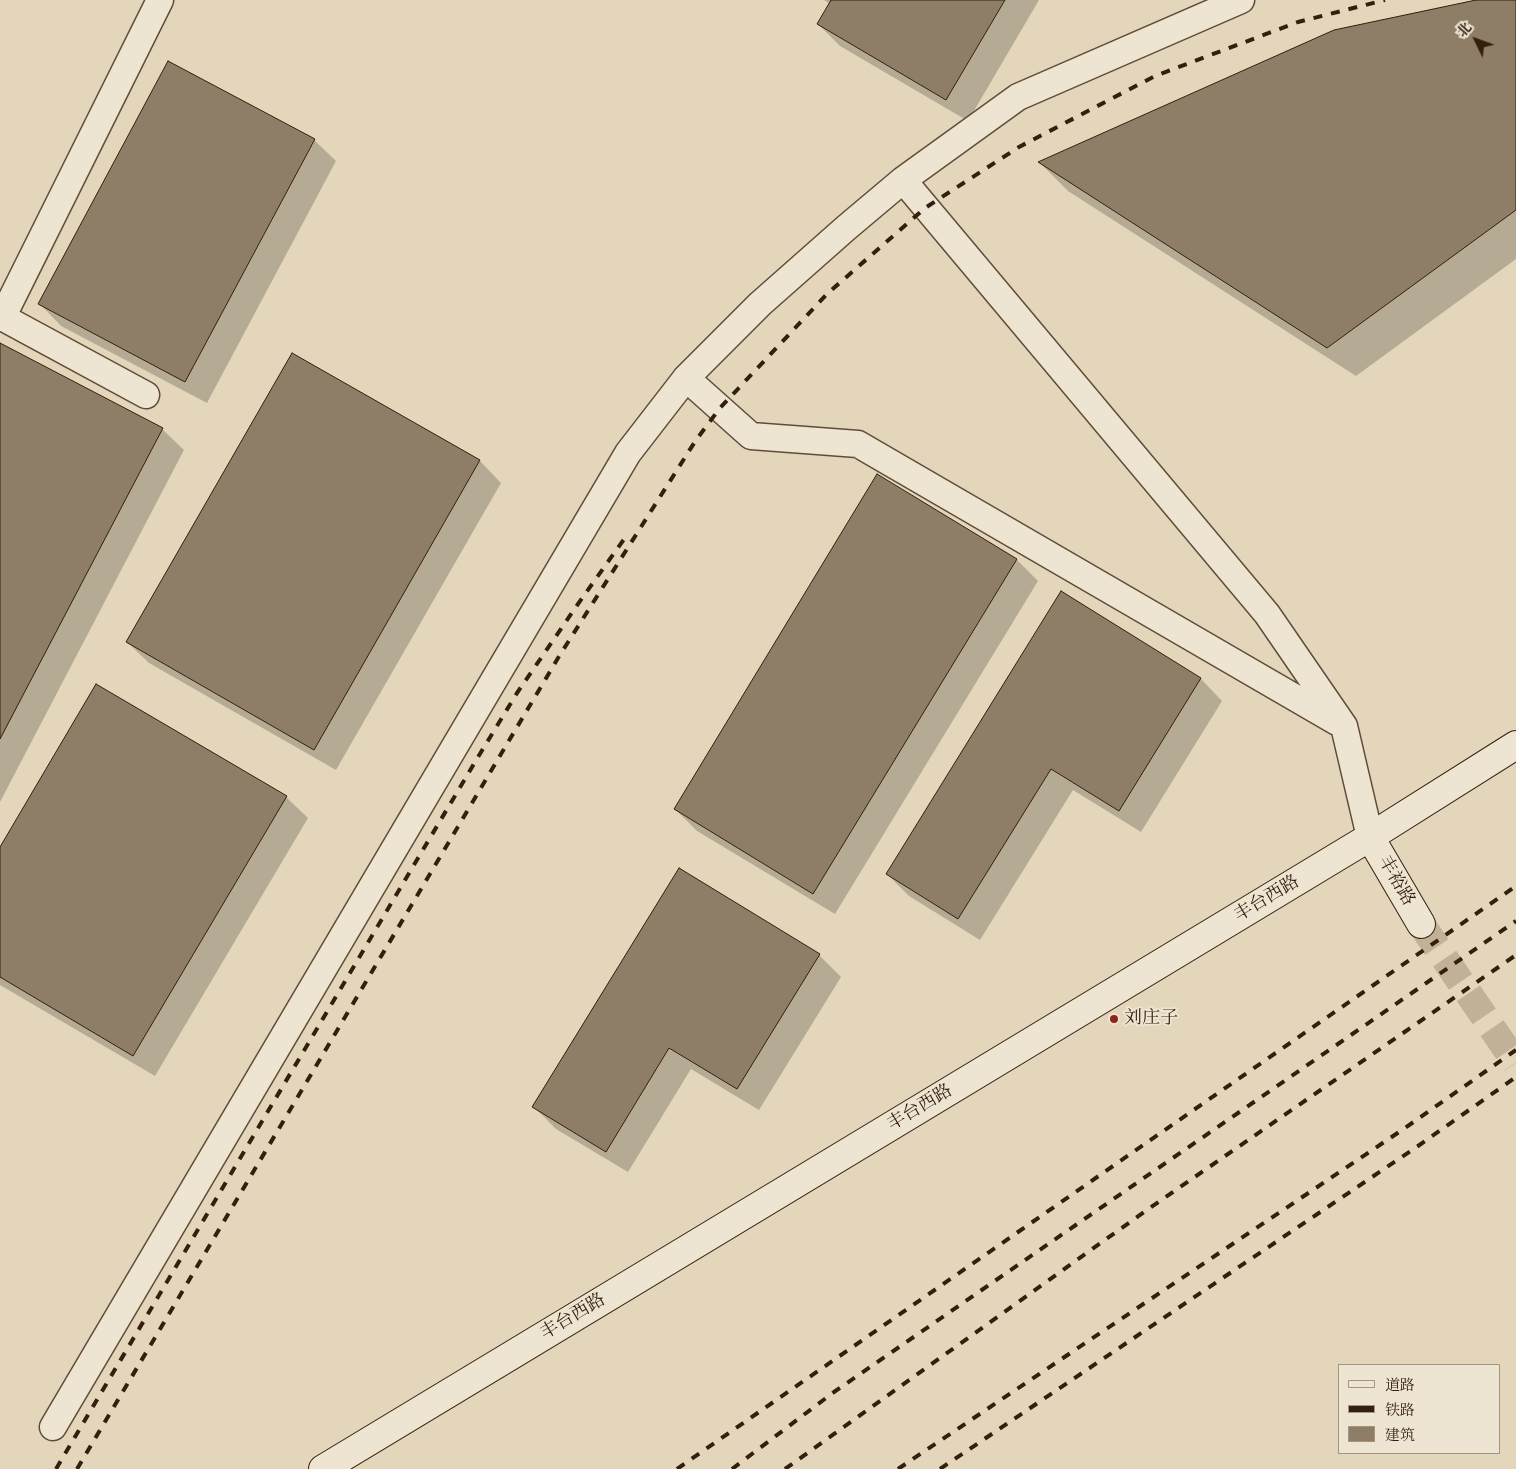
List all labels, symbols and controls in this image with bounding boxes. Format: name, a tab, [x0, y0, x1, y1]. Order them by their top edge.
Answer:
north arrow	[1451, 15, 1501, 65]
text: 北	[1453, 18, 1476, 41]
street label: 丰裕路	[1373, 852, 1419, 910]
street label: 丰台西路	[1231, 871, 1303, 927]
place label: 刘庄子	[1124, 1008, 1178, 1030]
marker: 刘庄子	[1108, 1013, 1120, 1025]
street label: 丰台西路	[884, 1080, 956, 1136]
street label: 丰台西路	[537, 1289, 609, 1345]
legend	[1338, 1364, 1501, 1454]
text: 道路	[1385, 1375, 1415, 1395]
text: 铁路	[1385, 1400, 1415, 1420]
text: 建筑	[1385, 1425, 1415, 1445]

